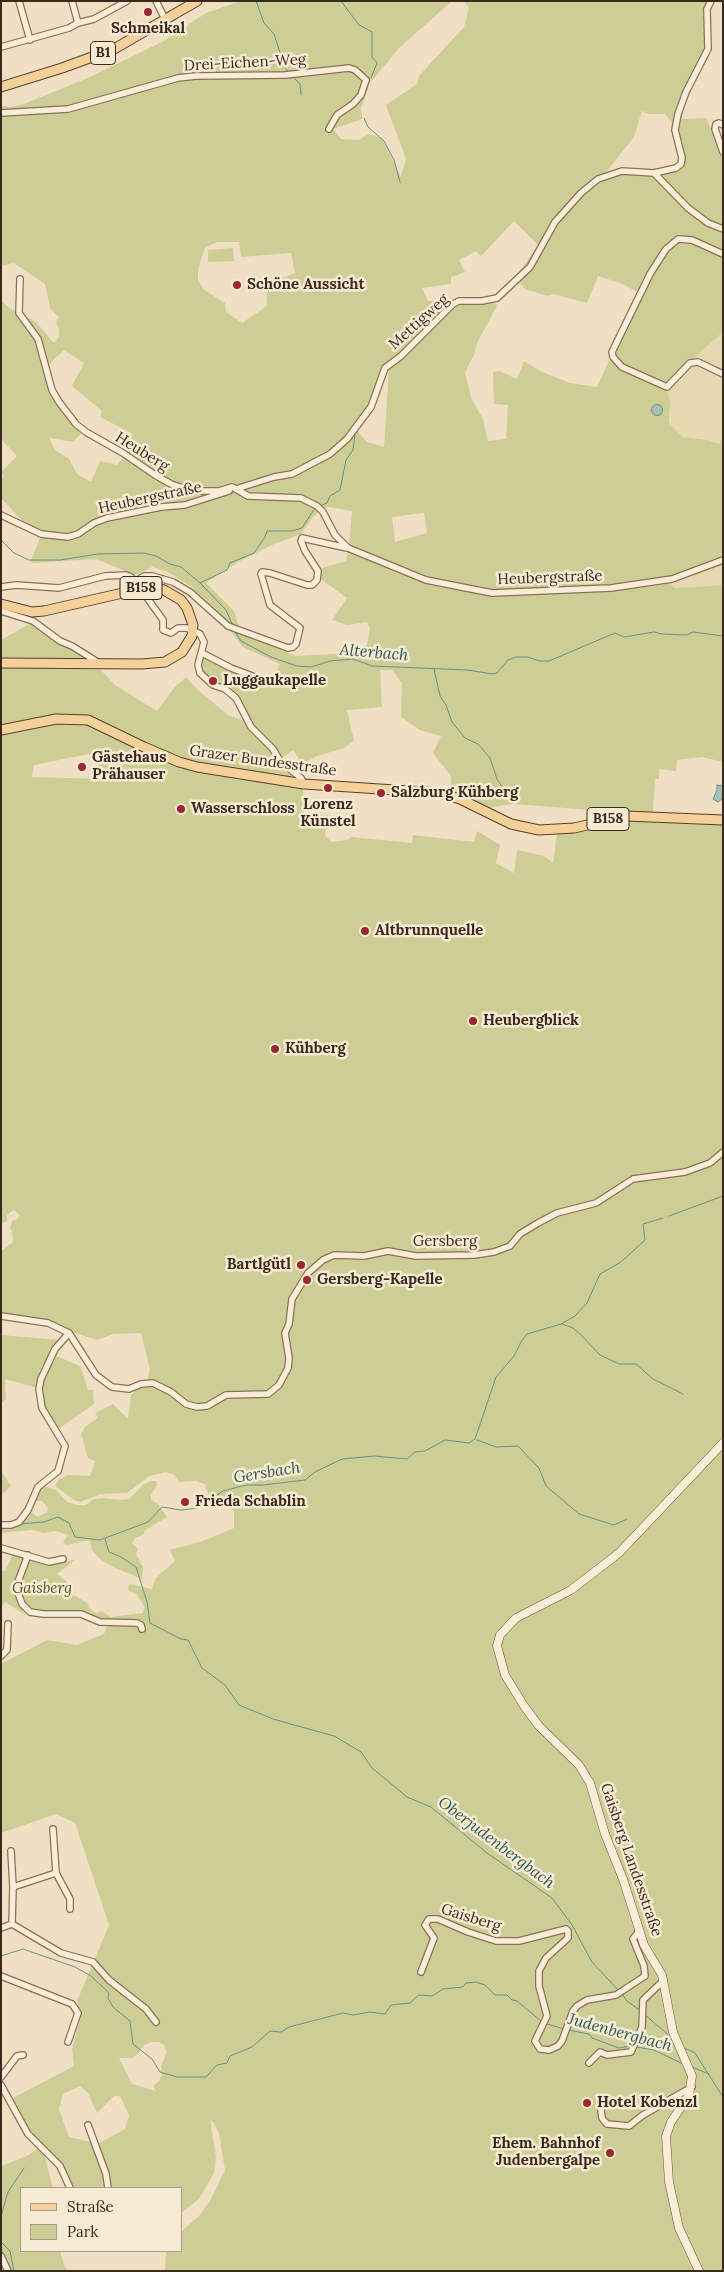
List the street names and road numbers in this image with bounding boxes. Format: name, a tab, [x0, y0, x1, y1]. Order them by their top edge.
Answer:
road number: B1	[90, 42, 116, 64]
street label: Drei-Eichen-Weg	[183, 51, 307, 75]
street label: Mettigweg	[385, 290, 453, 354]
street label: Heuberg	[112, 428, 172, 476]
street label: Heubergstraße	[97, 478, 203, 518]
street label: Heubergstraße	[497, 567, 603, 589]
road number: B158	[120, 576, 162, 600]
street label: Grazer Bundesstraße	[188, 742, 338, 780]
road number: B158	[587, 808, 629, 831]
street label: Gersberg	[413, 1233, 477, 1251]
street label: Gaisberg Landesstraße	[596, 1781, 666, 1939]
street label: Gaisberg	[439, 1900, 503, 1936]

